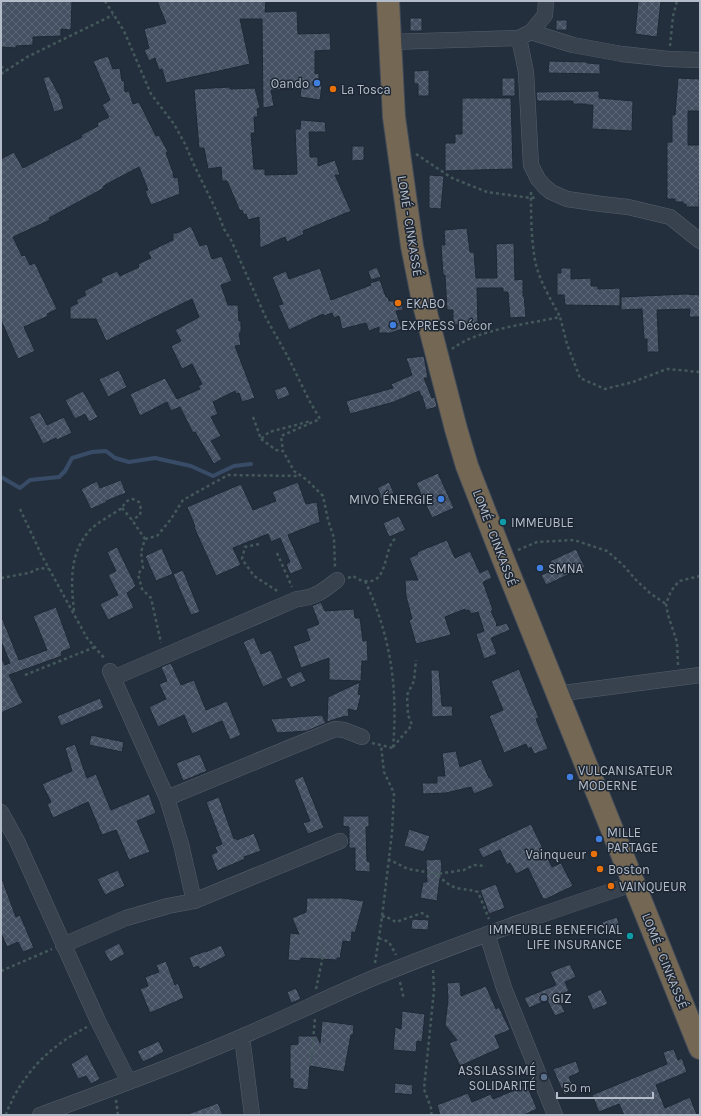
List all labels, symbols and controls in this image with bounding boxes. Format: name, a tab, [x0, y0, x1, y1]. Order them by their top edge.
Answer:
place label: Oando	[271, 76, 309, 91]
marker: Oando	[312, 78, 322, 88]
place label: La Tosca	[341, 82, 391, 97]
marker: La Tosca	[328, 84, 338, 94]
street label: LOMÉ - CINKASSÉ	[395, 174, 427, 278]
place label: EKABO	[406, 296, 445, 311]
marker: EKABO	[393, 298, 403, 308]
place label: EXPRESS Décor	[401, 318, 492, 333]
marker: EXPRESS Décor	[388, 320, 398, 330]
street label: LOMÉ - CINKASSÉ	[470, 487, 522, 588]
place label: MIVO ÉNERGIE	[349, 490, 433, 507]
marker: MIVO ÉNERGIE	[436, 494, 446, 504]
place label: IMMEUBLE	[511, 515, 574, 530]
marker: IMMEUBLE	[498, 517, 508, 527]
place label: SMNA	[548, 561, 584, 576]
marker: SMNA	[535, 563, 545, 573]
place label: VULCANISATEUR MODERNE	[578, 763, 673, 793]
marker: VULCANISATEUR MODERNE	[565, 772, 575, 782]
place label: MILLE PARTAGE	[607, 825, 658, 855]
marker: MILLE PARTAGE	[594, 834, 604, 844]
place label: Vainqueur	[526, 847, 586, 863]
marker: Vainqueur	[589, 849, 599, 859]
place label: Boston	[608, 862, 650, 877]
marker: Boston	[595, 864, 605, 874]
place label: VAINQUEUR	[619, 879, 687, 894]
marker: VAINQUEUR	[606, 881, 616, 891]
street label: LOMÉ - CINKASSÉ	[639, 910, 693, 1011]
place label: IMMEUBLE BENEFICIAL LIFE INSURANCE	[489, 922, 622, 952]
marker: IMMEUBLE BENEFICIAL LIFE INSURANCE	[625, 931, 635, 941]
place label: GIZ	[552, 991, 572, 1006]
marker: GIZ	[539, 993, 549, 1003]
place label: ASSILASSIMÉ SOLIDARITÉ	[458, 1061, 536, 1093]
marker: ASSILASSIMÉ SOLIDARITÉ	[539, 1072, 549, 1082]
scale bar	[557, 1074, 653, 1100]
text: 50 m	[563, 1081, 591, 1095]

